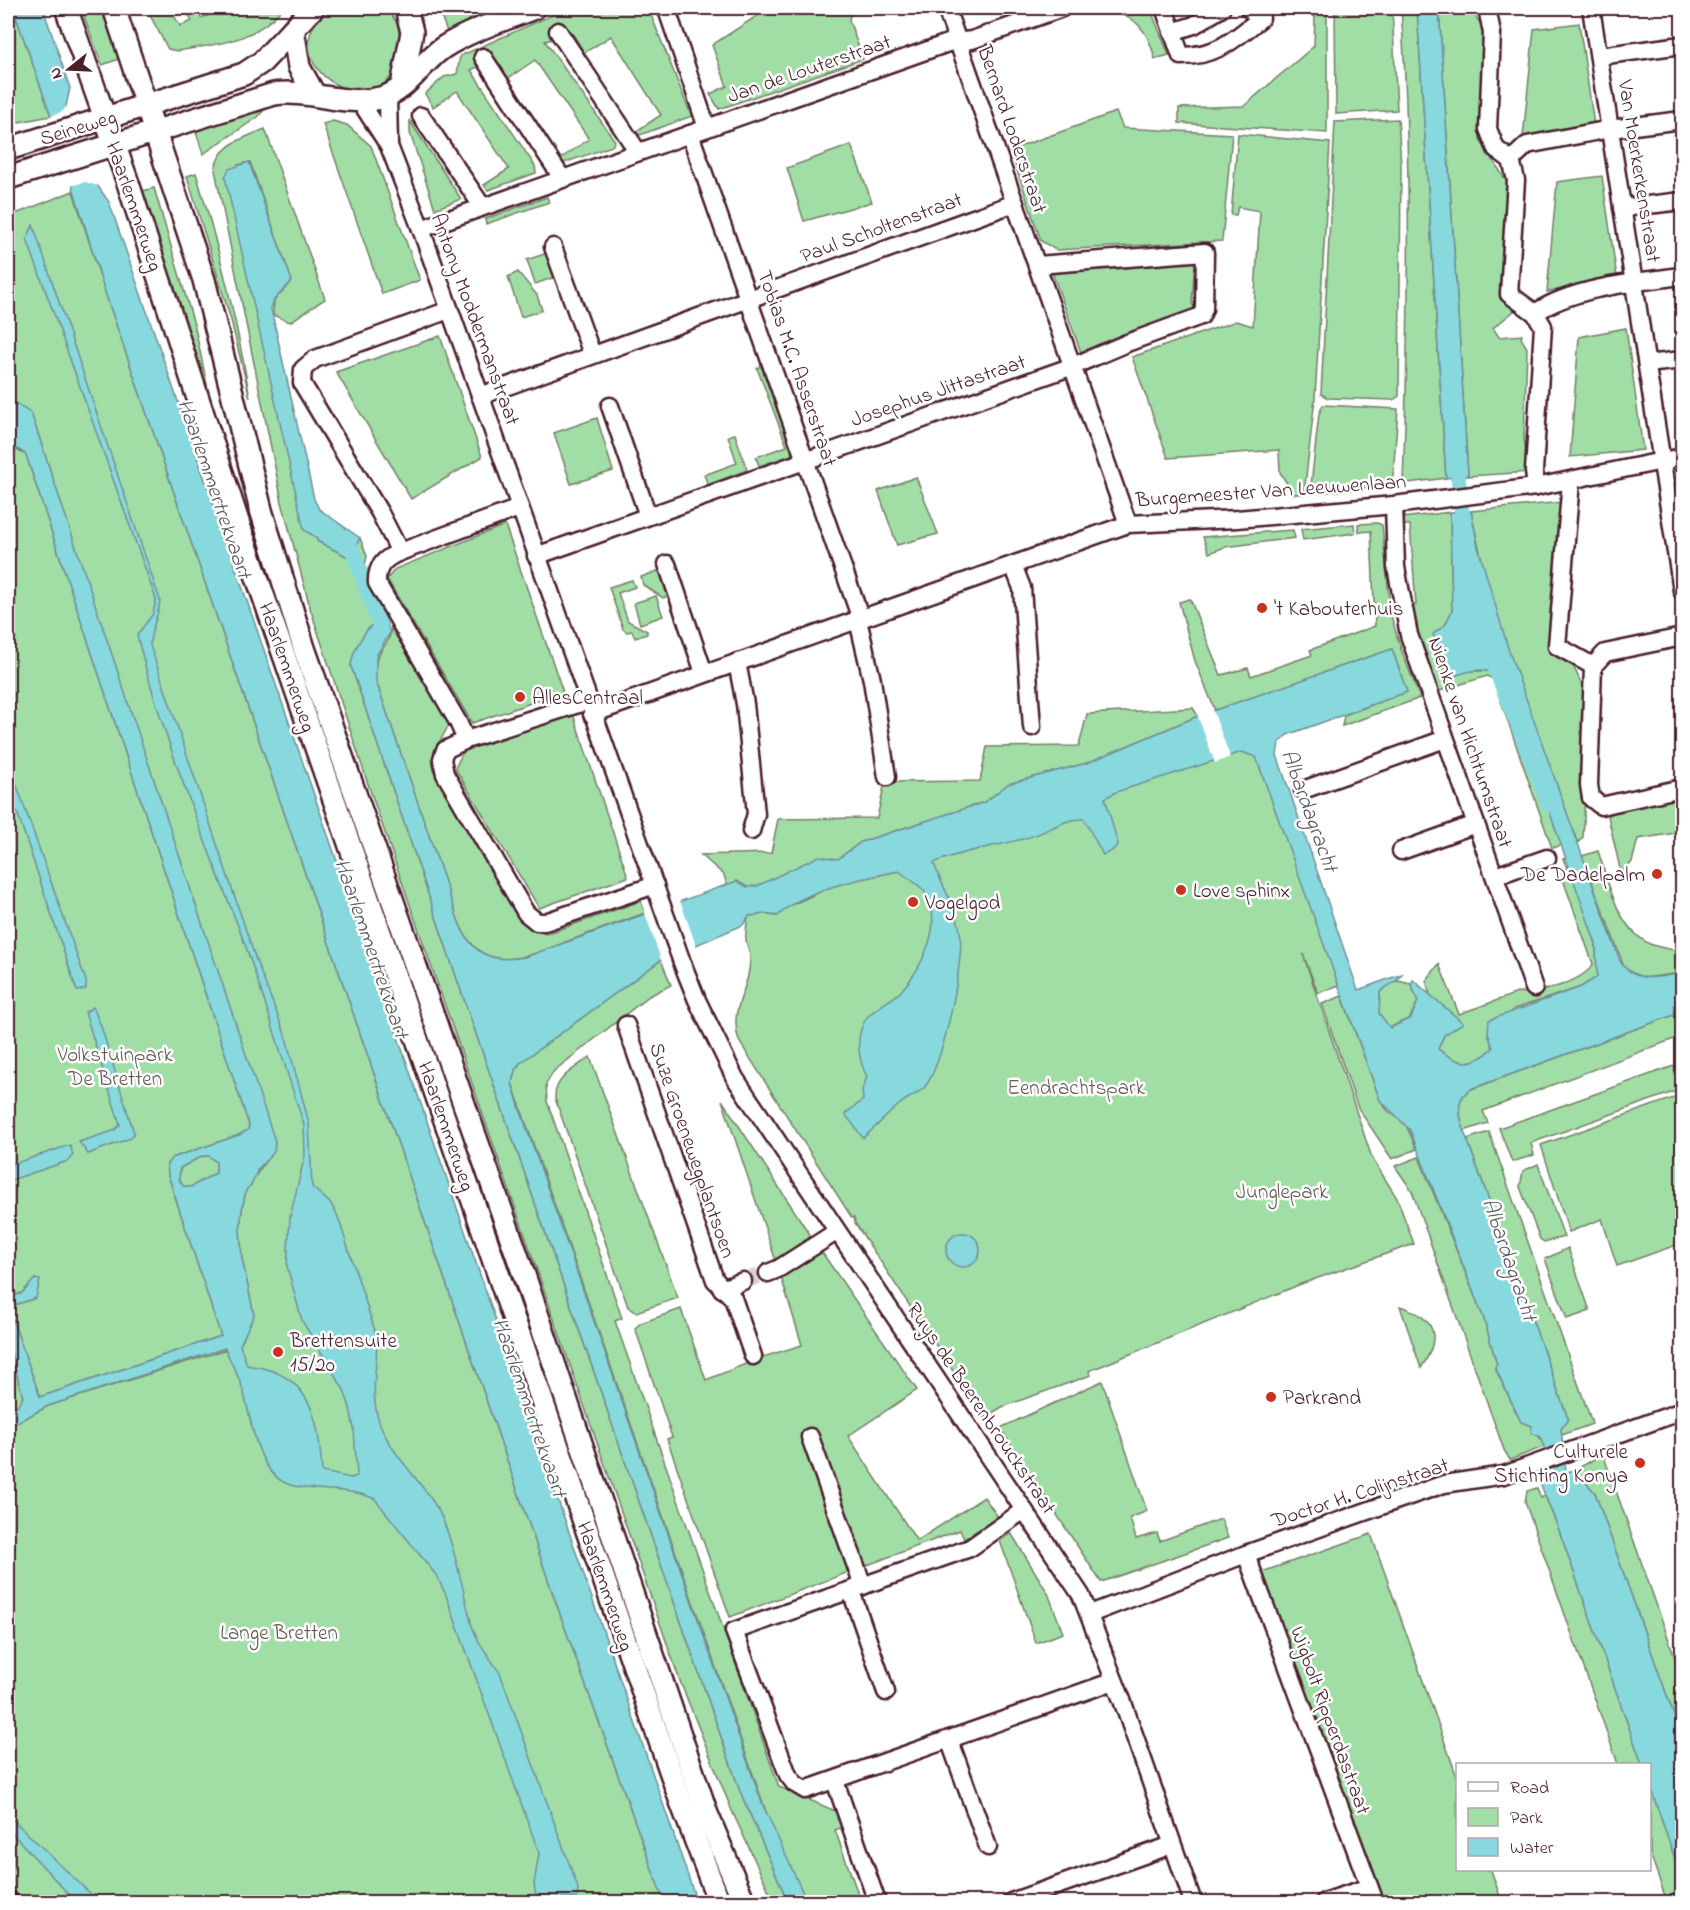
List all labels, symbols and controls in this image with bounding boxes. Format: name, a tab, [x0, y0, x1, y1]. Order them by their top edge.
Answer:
street label: Jan de Louterstraat	[724, 28, 896, 112]
north arrow	[39, 39, 99, 99]
street label: Bernard Loderstraat	[968, 41, 1054, 218]
text: N	[43, 64, 70, 82]
street label: Van Moerkerkenstraat	[1609, 77, 1667, 265]
street label: Seineweg	[36, 103, 121, 157]
street label: Haarlemmerweg	[95, 138, 169, 276]
street label: Paul Scholtenstraat	[797, 186, 967, 272]
street label: Antony Moddermanstraat	[420, 209, 526, 431]
street label: Tobias M.C. Asserstraat	[748, 266, 844, 471]
street label: Josephus Jittastraat	[847, 348, 1030, 436]
water label: Haarlemmertrekvaart	[167, 395, 260, 585]
street label: Burgemeester Van Leeuwenlaan	[1134, 468, 1407, 518]
place label: 't Kabouterhuis	[1274, 595, 1403, 625]
street label: Haarlemmerweg	[248, 599, 322, 737]
marker: 't Kabouterhuis	[1255, 601, 1269, 615]
street label: Nienke van Hichtumstraat	[1419, 633, 1519, 852]
place label: AllesCentraal	[532, 684, 643, 714]
marker: AllesCentraal	[513, 690, 527, 704]
water label: Albardagracht	[1271, 745, 1346, 879]
water label: Haarlemmertrekvaart	[324, 855, 417, 1045]
place label: De Dadelpalm	[1520, 861, 1645, 891]
marker: De Dadelpalm	[1650, 867, 1664, 881]
place label: Love sphinx	[1193, 877, 1290, 907]
marker: Love sphinx	[1174, 883, 1188, 897]
place label: Vogelgod	[924, 889, 1001, 921]
marker: Vogelgod	[906, 895, 920, 909]
street label: Suze Groenewegplantsoen	[638, 1039, 742, 1263]
park label: Volkstuinpark De Bretten	[56, 1041, 173, 1095]
street label: Haarlemmerweg	[407, 1058, 481, 1196]
park label: Eendrachtspark	[1007, 1074, 1146, 1104]
park label: Junglepark	[1236, 1178, 1329, 1210]
water label: Albardagracht	[1472, 1194, 1545, 1328]
street label: Ruys de Beerenbrouckstraat	[896, 1297, 1063, 1522]
water label: Haarlemmertrekvaart	[482, 1314, 575, 1504]
place label: Brettensuite 15/20	[289, 1327, 397, 1381]
marker: Brettensuite 15/20	[271, 1345, 285, 1359]
place label: Parkrand	[1283, 1384, 1361, 1414]
marker: Parkrand	[1264, 1390, 1278, 1404]
place label: Culturele Stichting Konya	[1494, 1438, 1629, 1494]
street label: Doctor H. Colijnstraat	[1267, 1451, 1453, 1537]
marker: Culturele Stichting Konya	[1633, 1456, 1647, 1470]
street label: Haarlemmerweg	[566, 1518, 640, 1656]
park label: Lange Bretten	[220, 1619, 338, 1651]
street label: Wigbolt Ripperdastraat	[1279, 1622, 1377, 1820]
legend	[1456, 1763, 1651, 1871]
text: Road	[1510, 1776, 1549, 1802]
text: Park	[1510, 1806, 1543, 1832]
text: Water	[1510, 1836, 1554, 1862]

